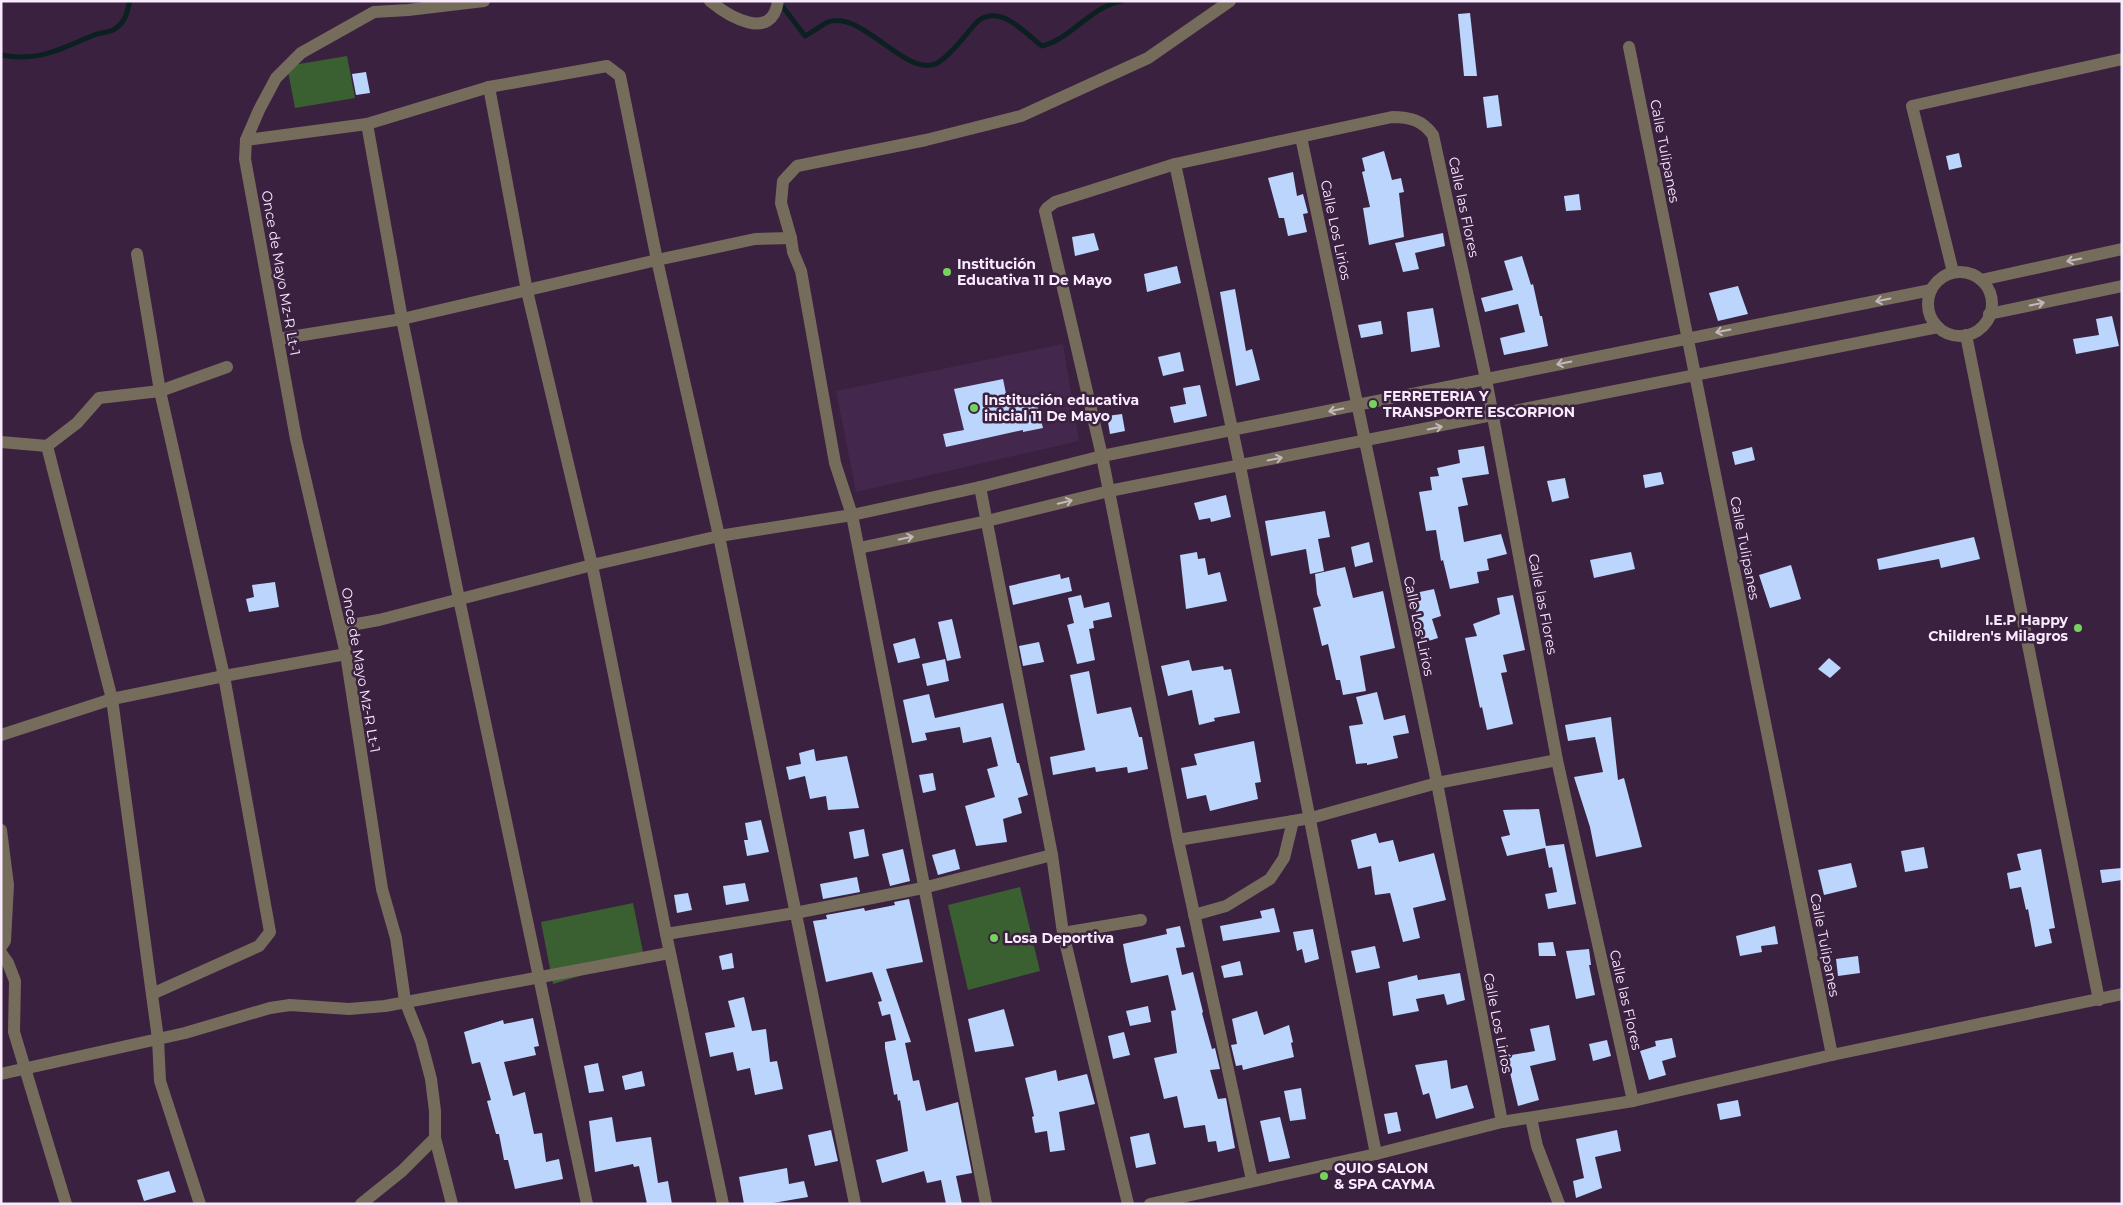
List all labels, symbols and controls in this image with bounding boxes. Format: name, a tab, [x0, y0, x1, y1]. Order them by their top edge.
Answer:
street label: Calle Tulipanes	[1646, 98, 1684, 204]
street label: Calle las Flores	[1445, 155, 1483, 259]
street label: Calle Los Lirios	[1317, 178, 1355, 282]
street label: Once de Mayo Mz-R Lt-1	[258, 189, 304, 357]
place label: Institución Educativa 11 De Mayo	[957, 255, 1112, 289]
one-way arrow	[2067, 256, 2083, 265]
marker: Institución Educativa 11 De Mayo	[941, 266, 953, 278]
one-way arrow	[1875, 295, 1891, 305]
one-way arrow	[2029, 299, 2045, 308]
one-way arrow	[1716, 327, 1732, 336]
one-way arrow	[1556, 359, 1572, 368]
place label: FERRETERIA Y TRANSPORTE ESCORPION	[1383, 387, 1575, 421]
place label: Institución educativa inicial 11 De Mayo	[984, 391, 1139, 425]
marker: FERRETERIA Y TRANSPORTE ESCORPION	[1367, 398, 1379, 410]
marker: Institución educativa inicial 11 De Mayo	[968, 402, 980, 414]
one-way arrow	[1329, 406, 1345, 415]
one-way arrow	[1426, 423, 1442, 432]
one-way arrow	[1267, 454, 1283, 464]
street label: Calle Tulipanes	[1726, 495, 1764, 601]
one-way arrow	[1056, 497, 1072, 506]
one-way arrow	[898, 533, 914, 542]
street label: Calle las Flores	[1524, 552, 1562, 656]
street label: Calle Los Lirios	[1400, 574, 1438, 678]
street label: Once de Mayo Mz-R Lt-1	[338, 586, 384, 754]
place label: I.E.P Happy Children's Milagros	[1928, 611, 2069, 645]
marker: I.E.P Happy Children's Milagros	[2072, 622, 2084, 634]
street label: Calle Tulipanes	[1806, 892, 1844, 998]
place label: Losa Deportiva	[1004, 929, 1114, 947]
marker: Losa Deportiva	[988, 932, 1000, 944]
street label: Calle las Flores	[1606, 948, 1646, 1052]
street label: Calle Los Lirios	[1479, 971, 1517, 1075]
place label: QUIO SALON & SPA CAYMA	[1334, 1159, 1435, 1193]
marker: QUIO SALON & SPA CAYMA	[1318, 1170, 1330, 1182]

